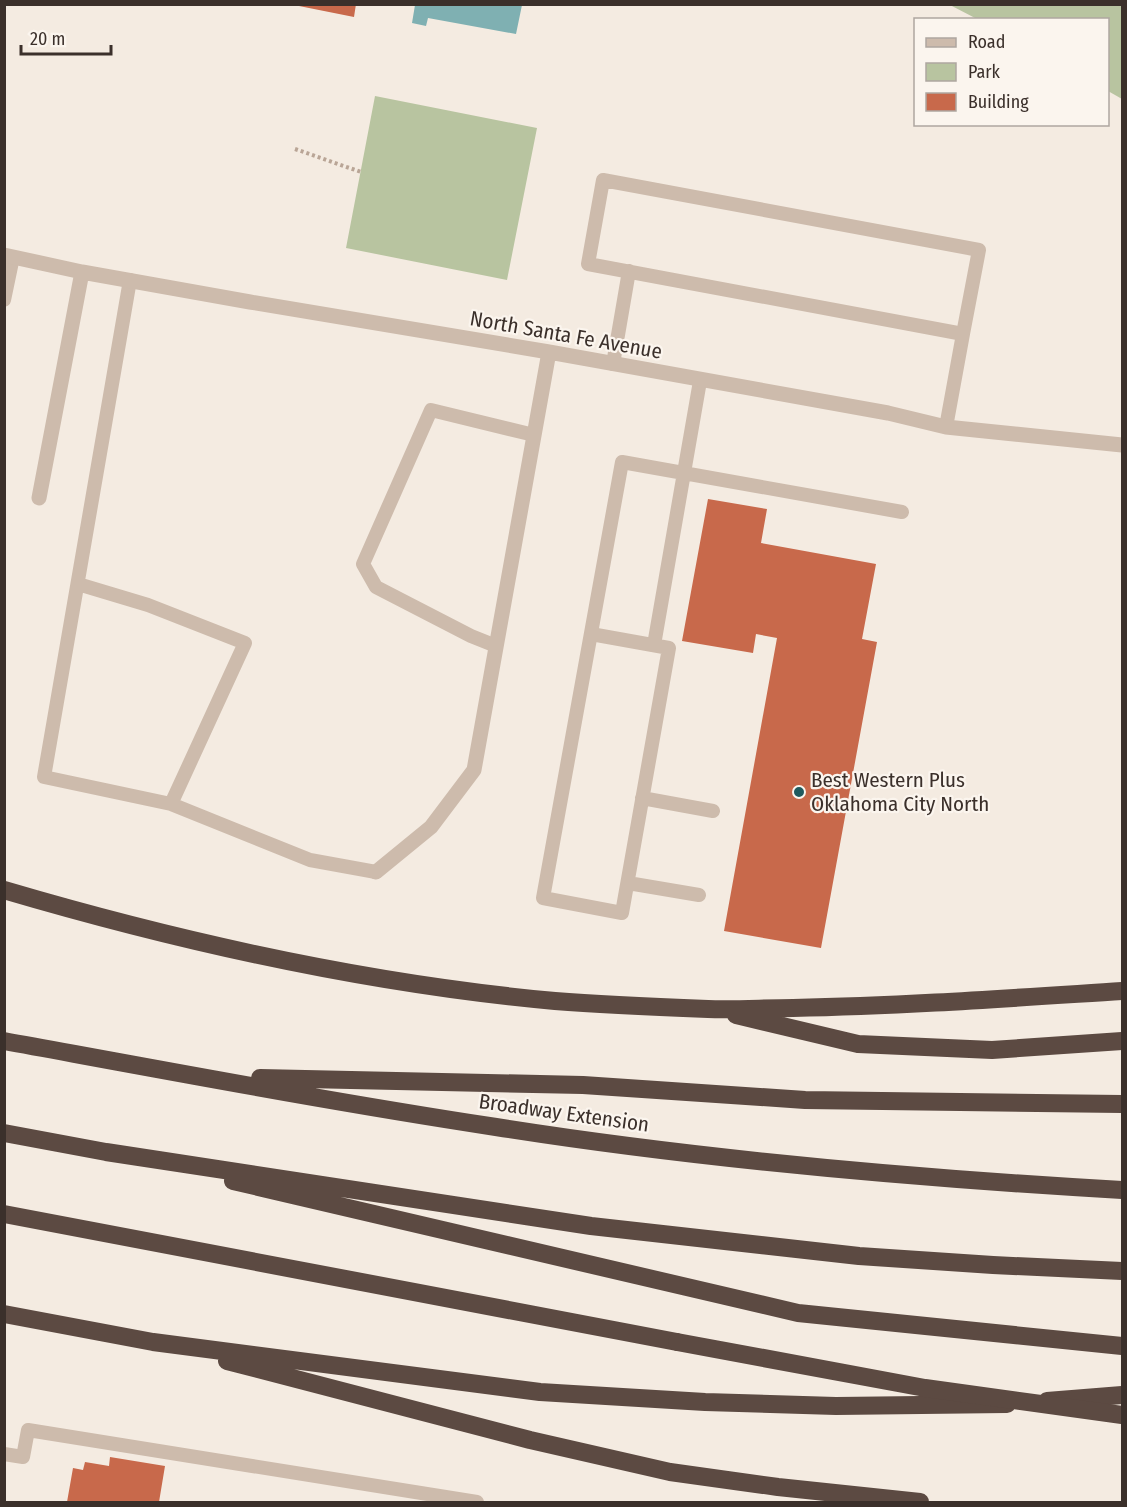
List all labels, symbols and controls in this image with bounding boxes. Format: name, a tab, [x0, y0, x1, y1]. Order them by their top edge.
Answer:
scale bar	[21, 18, 111, 56]
legend	[914, 18, 1109, 126]
text: 20 m	[30, 28, 65, 50]
text: Road	[968, 31, 1005, 53]
text: Park	[968, 61, 1001, 83]
text: Building	[968, 91, 1029, 113]
street label: North Santa Fe Avenue	[468, 305, 664, 365]
place label: Best Western Plus Oklahoma City North	[811, 767, 989, 817]
marker: Best Western Plus Oklahoma City North	[792, 785, 806, 799]
street label: Broadway Extension	[477, 1088, 651, 1138]

